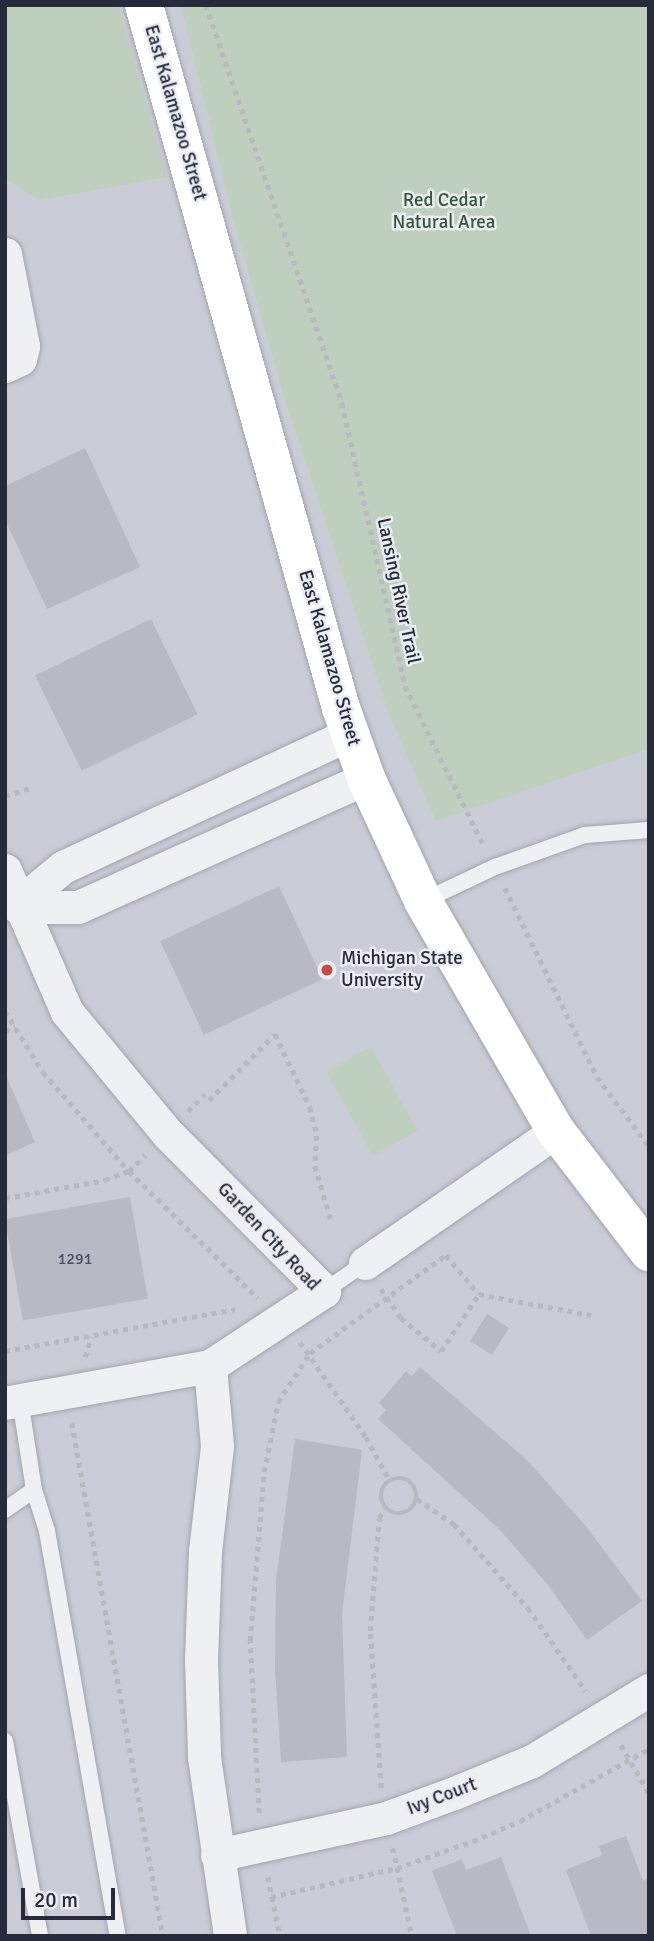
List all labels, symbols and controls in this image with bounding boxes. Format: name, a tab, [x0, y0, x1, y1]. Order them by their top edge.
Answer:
street label: East Kalamazoo Street	[139, 22, 211, 204]
park label: Red Cedar Natural Area	[392, 190, 496, 234]
street label: Lansing River Trail	[371, 516, 425, 666]
street label: East Kalamazoo Street	[293, 567, 365, 749]
place label: Michigan State University	[341, 948, 463, 992]
marker: Michigan State University	[319, 962, 335, 978]
street label: Garden City Road	[212, 1178, 324, 1296]
house number: 1291	[58, 1249, 92, 1269]
street label: Ivy Court	[404, 1773, 480, 1821]
scale bar	[24, 1874, 119, 1918]
text: 20 m	[34, 1887, 78, 1913]

